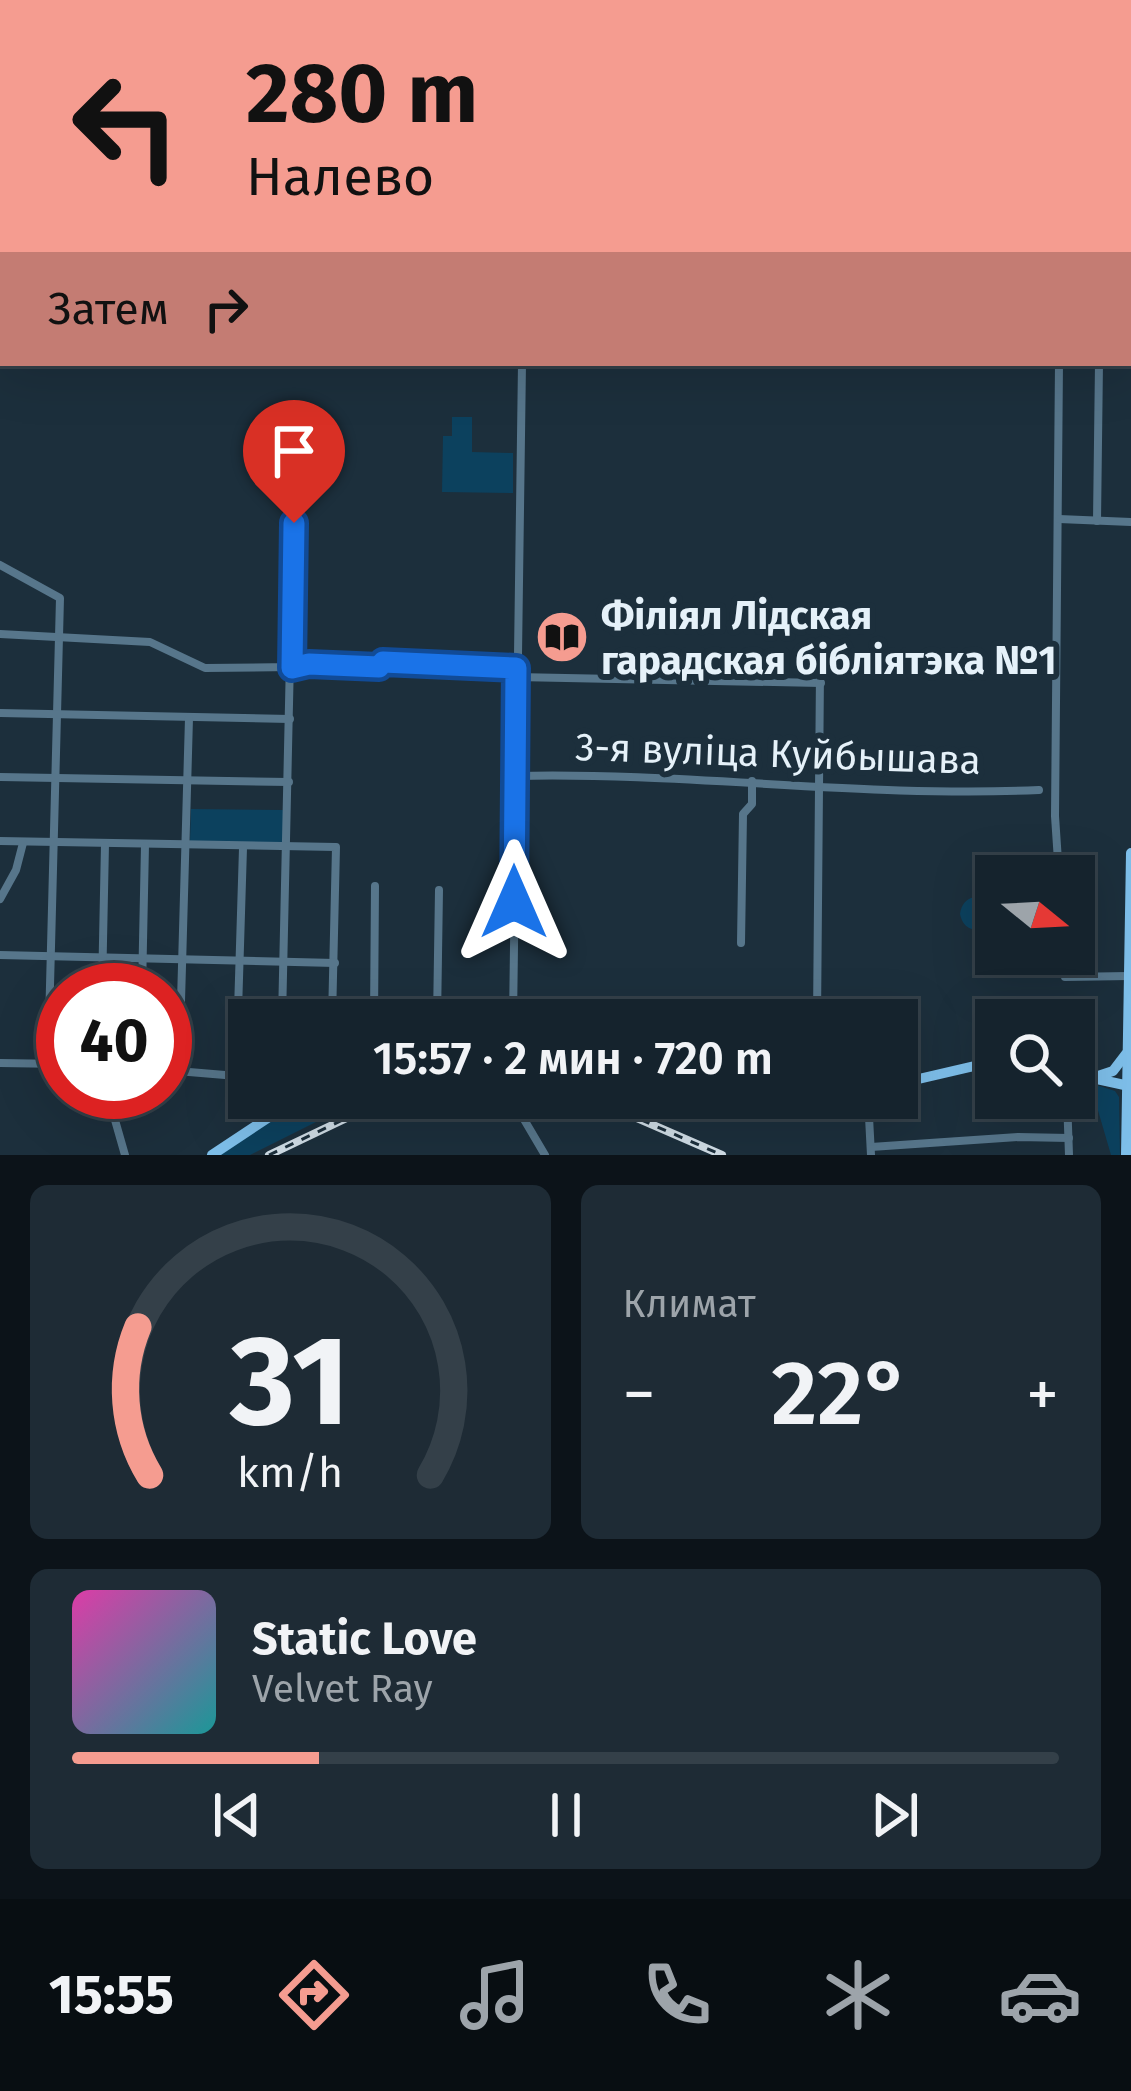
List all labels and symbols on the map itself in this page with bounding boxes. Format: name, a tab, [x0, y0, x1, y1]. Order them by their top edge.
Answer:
pin	[243, 400, 345, 523]
place label: Філіял Лідская гарадская бібліятэка №1	[601, 593, 1057, 684]
library icon: Філіял Лідская гарадская бібліятэка №1	[534, 609, 590, 665]
street label: 3-я вуліца Куйбышава	[574, 724, 982, 784]
position arrow	[451, 839, 577, 965]
north arrow	[975, 855, 1095, 975]
speed limit sign: 40	[36, 963, 192, 1119]

